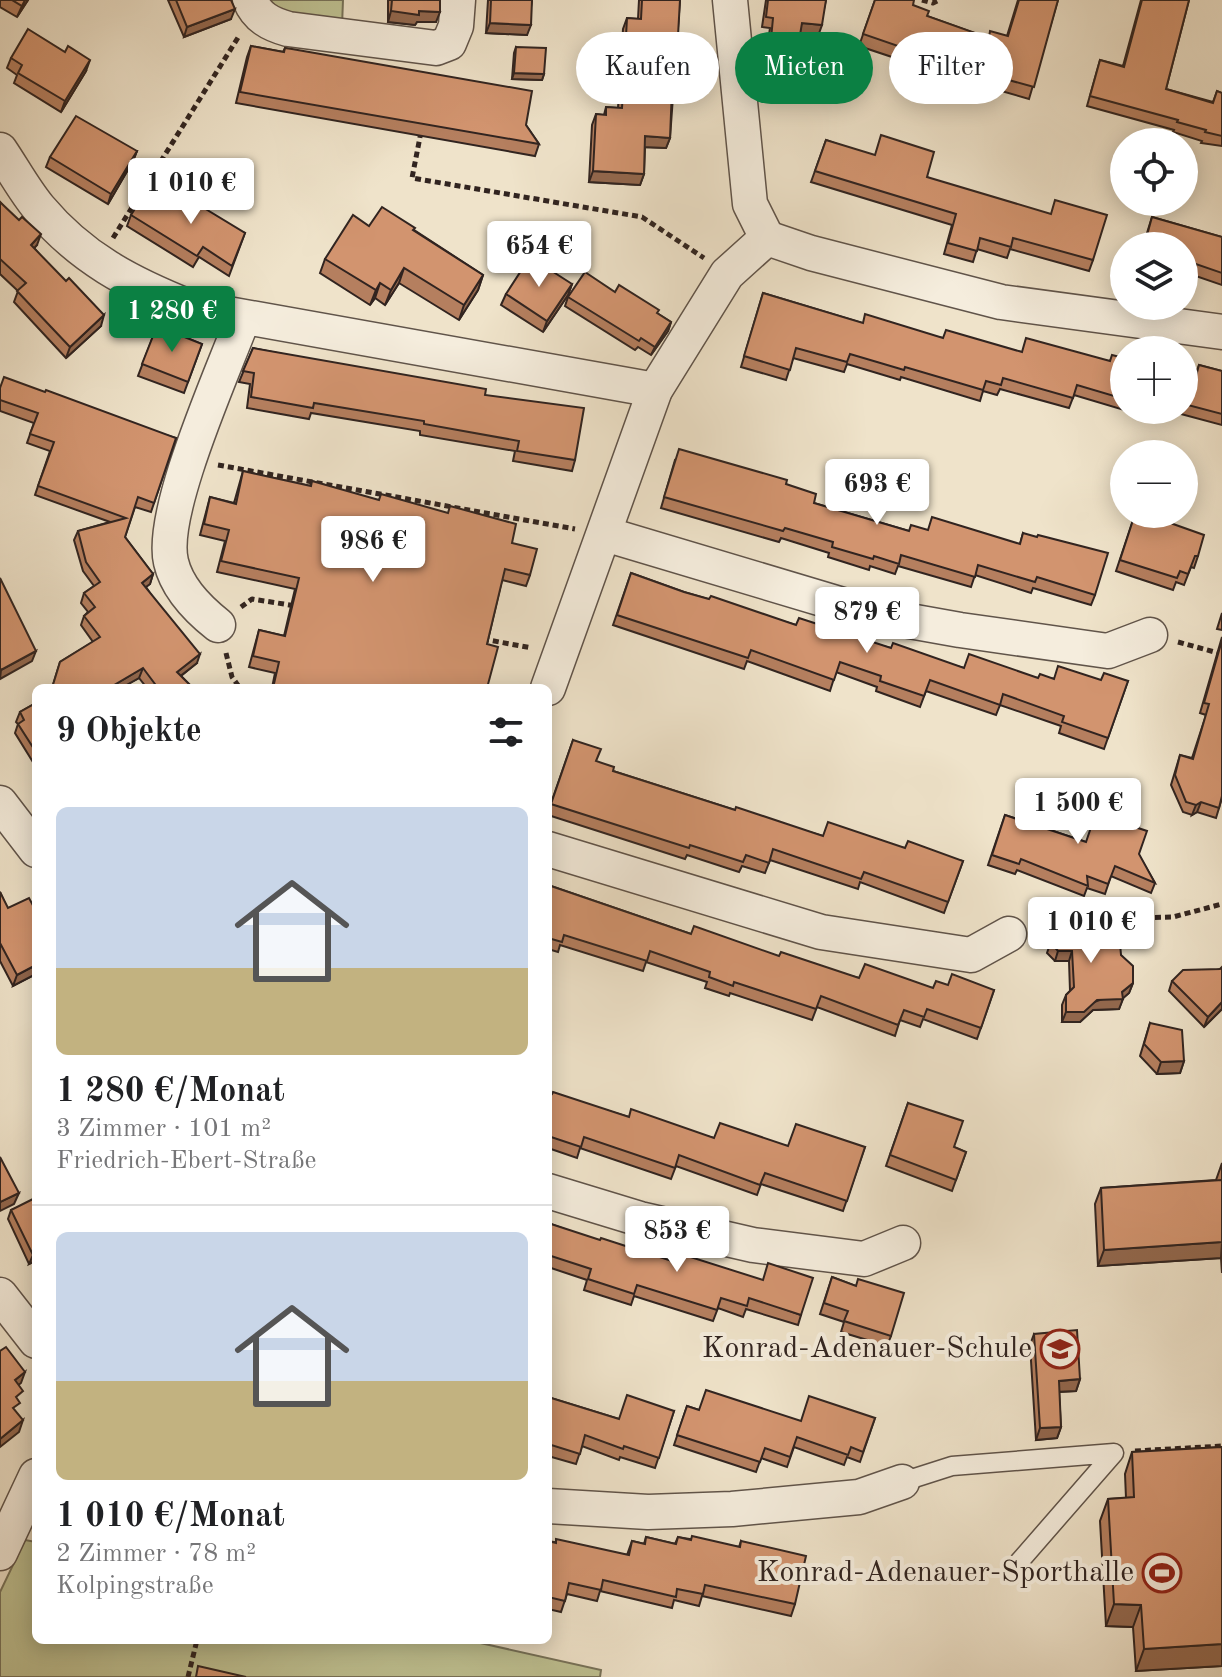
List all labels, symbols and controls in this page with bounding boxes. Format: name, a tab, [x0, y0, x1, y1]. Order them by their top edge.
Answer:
chip: Kaufen	[576, 32, 719, 104]
chip: Mieten	[735, 32, 873, 104]
chip: Filter	[889, 32, 1013, 104]
map controls	[1110, 128, 1198, 528]
button: locate	[1110, 128, 1198, 216]
pin: 1 010 €	[117, 158, 265, 226]
text: 1 010 €	[146, 171, 236, 197]
pin: 654 €	[483, 221, 595, 289]
button: layers	[1110, 232, 1198, 320]
text: 654 €	[505, 234, 573, 260]
pin: 1 280 €	[98, 286, 246, 354]
text: 1 280 €	[127, 299, 217, 325]
button: +	[1110, 336, 1198, 424]
button: −	[1110, 440, 1198, 528]
pin: 693 €	[821, 459, 933, 527]
text: 693 €	[843, 472, 911, 498]
pin: 986 €	[317, 516, 429, 584]
text: 986 €	[339, 529, 407, 555]
pin: 879 €	[811, 587, 923, 655]
text: 879 €	[833, 600, 901, 626]
icon: filters	[484, 710, 528, 754]
text: 9 Objekte	[56, 715, 202, 749]
pin: 1 500 €	[1004, 778, 1152, 846]
text: 1 500 €	[1033, 791, 1123, 817]
icon: home	[220, 859, 364, 1003]
pin: 1 010 €	[1017, 897, 1165, 965]
text: 1 010 €	[1046, 910, 1136, 936]
text: 1 280 €/Monat	[56, 1075, 285, 1109]
text: 3 Zimmer · 101 m²	[56, 1116, 271, 1142]
text: Friedrich-Ebert-Straße	[56, 1148, 317, 1174]
pin: 853 €	[621, 1206, 733, 1274]
text: 853 €	[643, 1219, 711, 1245]
icon: home	[220, 1284, 364, 1428]
school or university icon: Konrad-Adenauer-Schule	[1039, 1328, 1081, 1370]
place label: Konrad-Adenauer-Schule	[702, 1334, 1032, 1364]
text: 1 010 €/Monat	[56, 1500, 285, 1534]
text: 2 Zimmer · 78 m²	[56, 1541, 256, 1567]
sports icon: Konrad-Adenauer-Sporthalle	[1141, 1552, 1183, 1594]
place label: Konrad-Adenauer-Sporthalle	[757, 1558, 1134, 1588]
text: Kolpingstraße	[56, 1573, 214, 1599]

